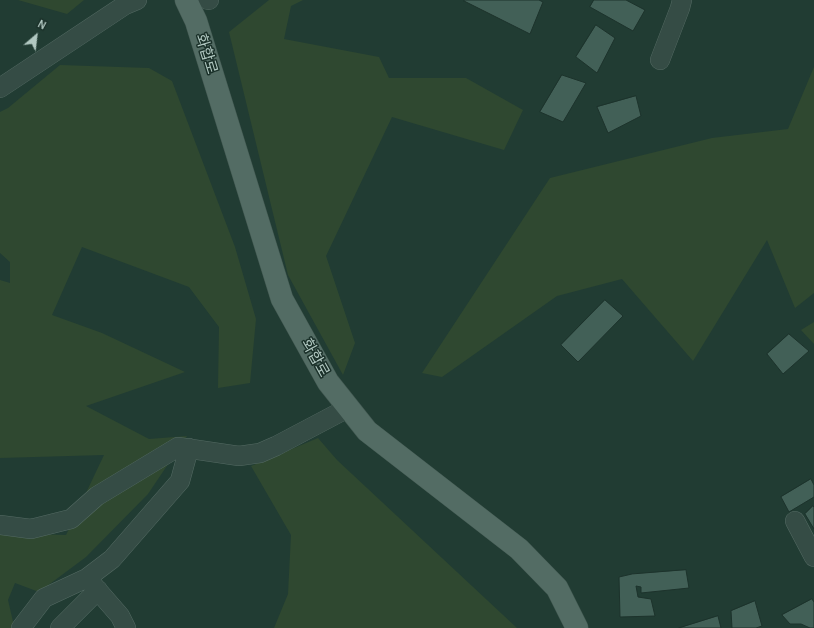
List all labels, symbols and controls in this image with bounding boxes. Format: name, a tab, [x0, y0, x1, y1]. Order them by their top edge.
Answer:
north arrow	[16, 16, 56, 56]
text: N	[35, 17, 48, 33]
street label: 화합로	[191, 32, 221, 76]
street label: 화합로	[297, 336, 333, 380]

